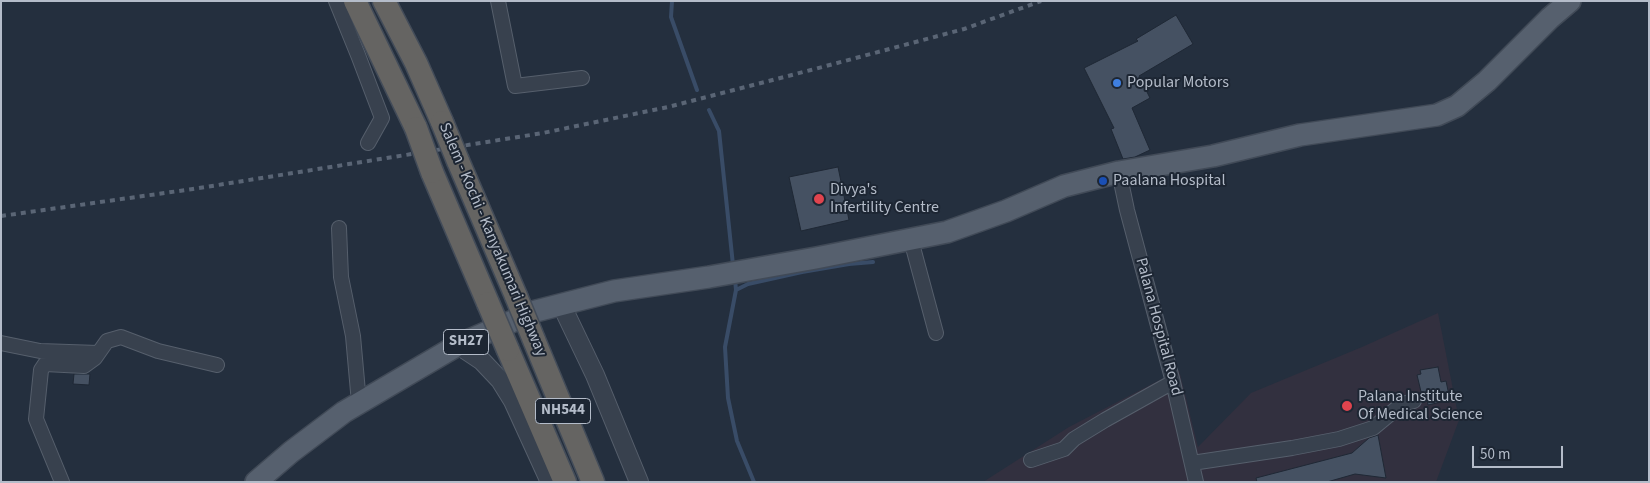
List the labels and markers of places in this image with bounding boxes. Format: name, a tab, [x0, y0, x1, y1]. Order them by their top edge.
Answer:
place label: Popular Motors	[1127, 73, 1229, 93]
marker: Popular Motors	[1111, 77, 1123, 89]
place label: Paalana Hospital	[1113, 171, 1225, 191]
marker: Paalana Hospital	[1097, 175, 1109, 187]
place label: Divya's Infertility Centre	[830, 180, 939, 218]
marker: Divya's Infertility Centre	[812, 192, 826, 206]
place label: Palana Institute Of Medical Science	[1358, 387, 1483, 425]
marker: Palana Institute Of Medical Science	[1340, 399, 1354, 413]

